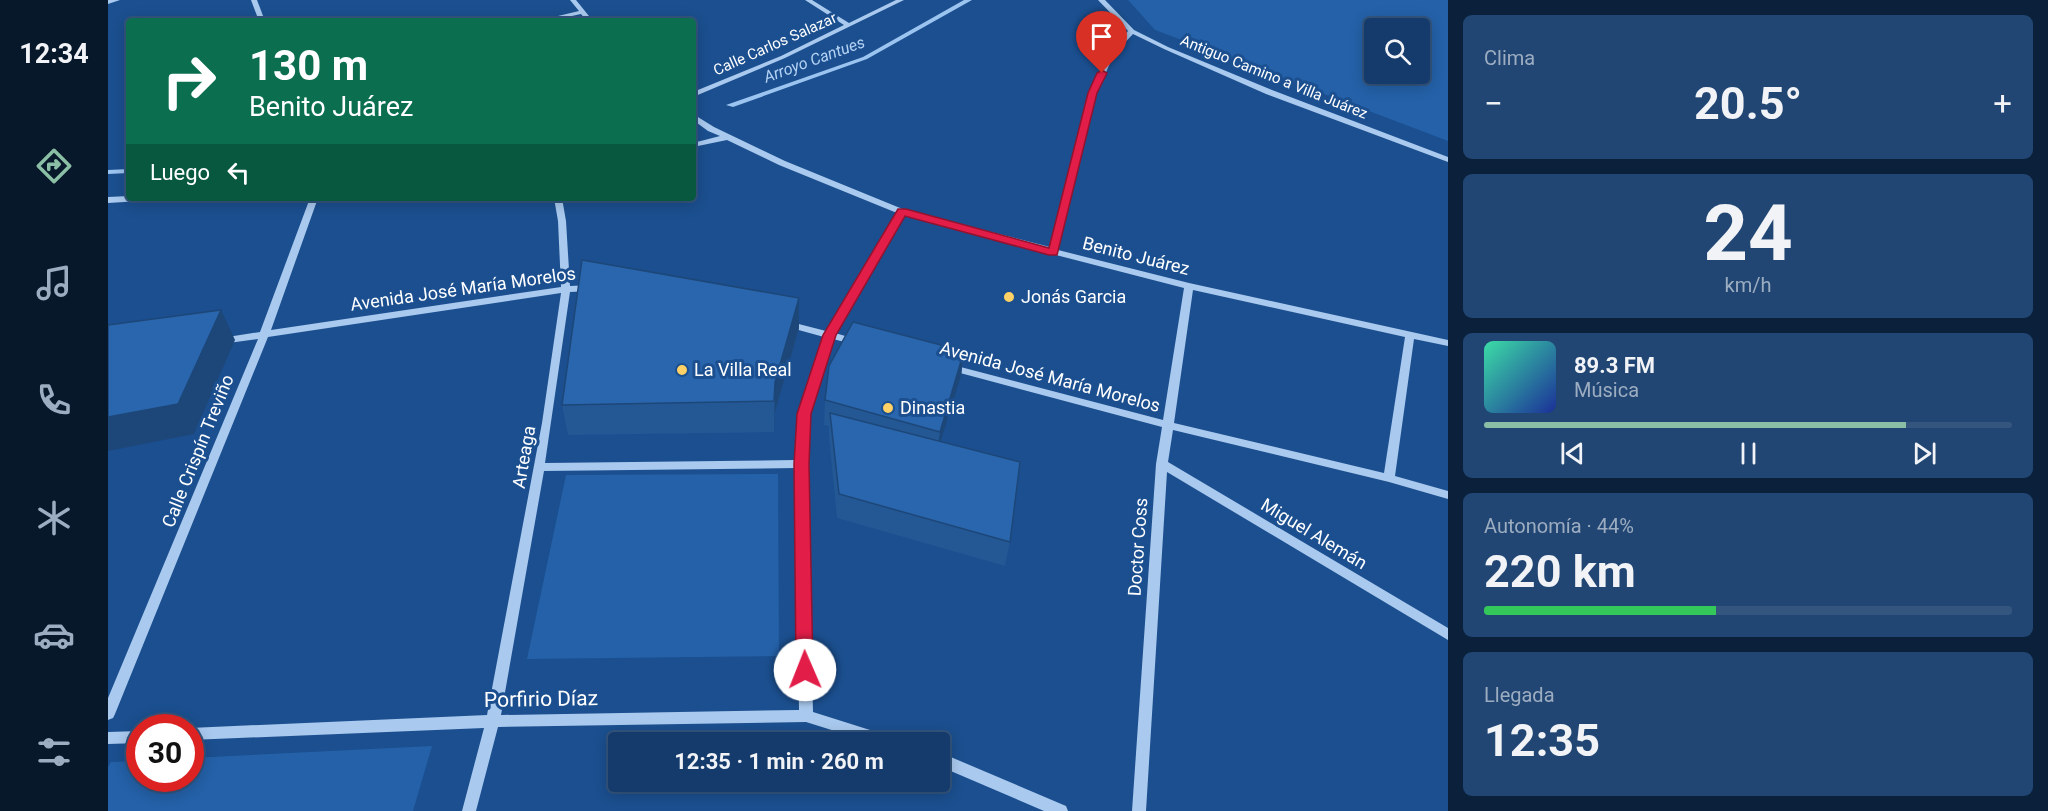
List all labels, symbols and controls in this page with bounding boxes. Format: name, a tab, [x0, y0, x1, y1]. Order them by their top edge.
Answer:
street label: Calle Carlos Salazar	[711, 9, 839, 79]
pin	[1076, 11, 1127, 73]
map controls	[1364, 18, 1430, 84]
button: search	[1364, 18, 1430, 84]
icon: arrive	[1085, 20, 1118, 53]
street label: Antiguo Camino a Villa Juárez	[1178, 31, 1370, 123]
water label: Arroyo Cantues	[760, 32, 867, 87]
text: 12:34	[19, 38, 89, 70]
text: 130 m	[249, 41, 368, 90]
icon: right	[150, 42, 228, 120]
text: Clima	[1484, 46, 1535, 70]
text: 20.5°	[1694, 77, 1802, 130]
text: −	[1484, 84, 1503, 123]
text: +	[1993, 84, 2012, 123]
text: Benito Juárez	[249, 91, 413, 123]
icon: directions	[33, 145, 75, 187]
icon: left	[222, 156, 255, 189]
text: Luego	[150, 160, 210, 185]
text: 24	[1703, 188, 1793, 279]
street label: Benito Juárez	[1080, 232, 1192, 279]
icon: music	[33, 262, 75, 304]
street label: Avenida José María Morelos	[349, 262, 577, 315]
text: km/h	[1725, 273, 1771, 297]
place label: Jonás Garcia	[1021, 286, 1126, 307]
marker: Jonás Garcia	[1002, 290, 1016, 304]
street label: Avenida José María Morelos	[938, 337, 1163, 416]
text: 89.3 FM	[1574, 353, 1655, 378]
place label: La Villa Real	[694, 359, 792, 380]
marker: La Villa Real	[675, 363, 689, 377]
street label: Calle Crispín Treviño	[157, 371, 238, 530]
text: Música	[1574, 378, 1639, 402]
icon: phone	[33, 379, 75, 421]
place label: Dinastia	[900, 397, 965, 418]
marker: Dinastia	[881, 401, 895, 415]
street label: Arteaga	[508, 424, 539, 490]
icon: previous	[1556, 437, 1589, 470]
icon: pause	[1732, 437, 1765, 470]
icon: next	[1908, 437, 1941, 470]
street label: Miguel Alemán	[1258, 494, 1371, 573]
icon: climate	[33, 497, 75, 539]
street label: Doctor Coss	[1124, 497, 1151, 597]
text: Autonomía · 44%	[1484, 514, 1634, 538]
text: 220 km	[1484, 545, 1636, 598]
icon: car	[33, 614, 75, 656]
position arrow	[773, 638, 837, 702]
text: Llegada	[1484, 683, 1555, 707]
street label: Porfirio Díaz	[484, 686, 598, 712]
speed limit sign: 30	[126, 714, 204, 792]
text: 12:35	[1484, 714, 1600, 767]
icon: filters	[33, 731, 75, 773]
text: 12:35 · 1 min · 260 m	[674, 749, 884, 774]

